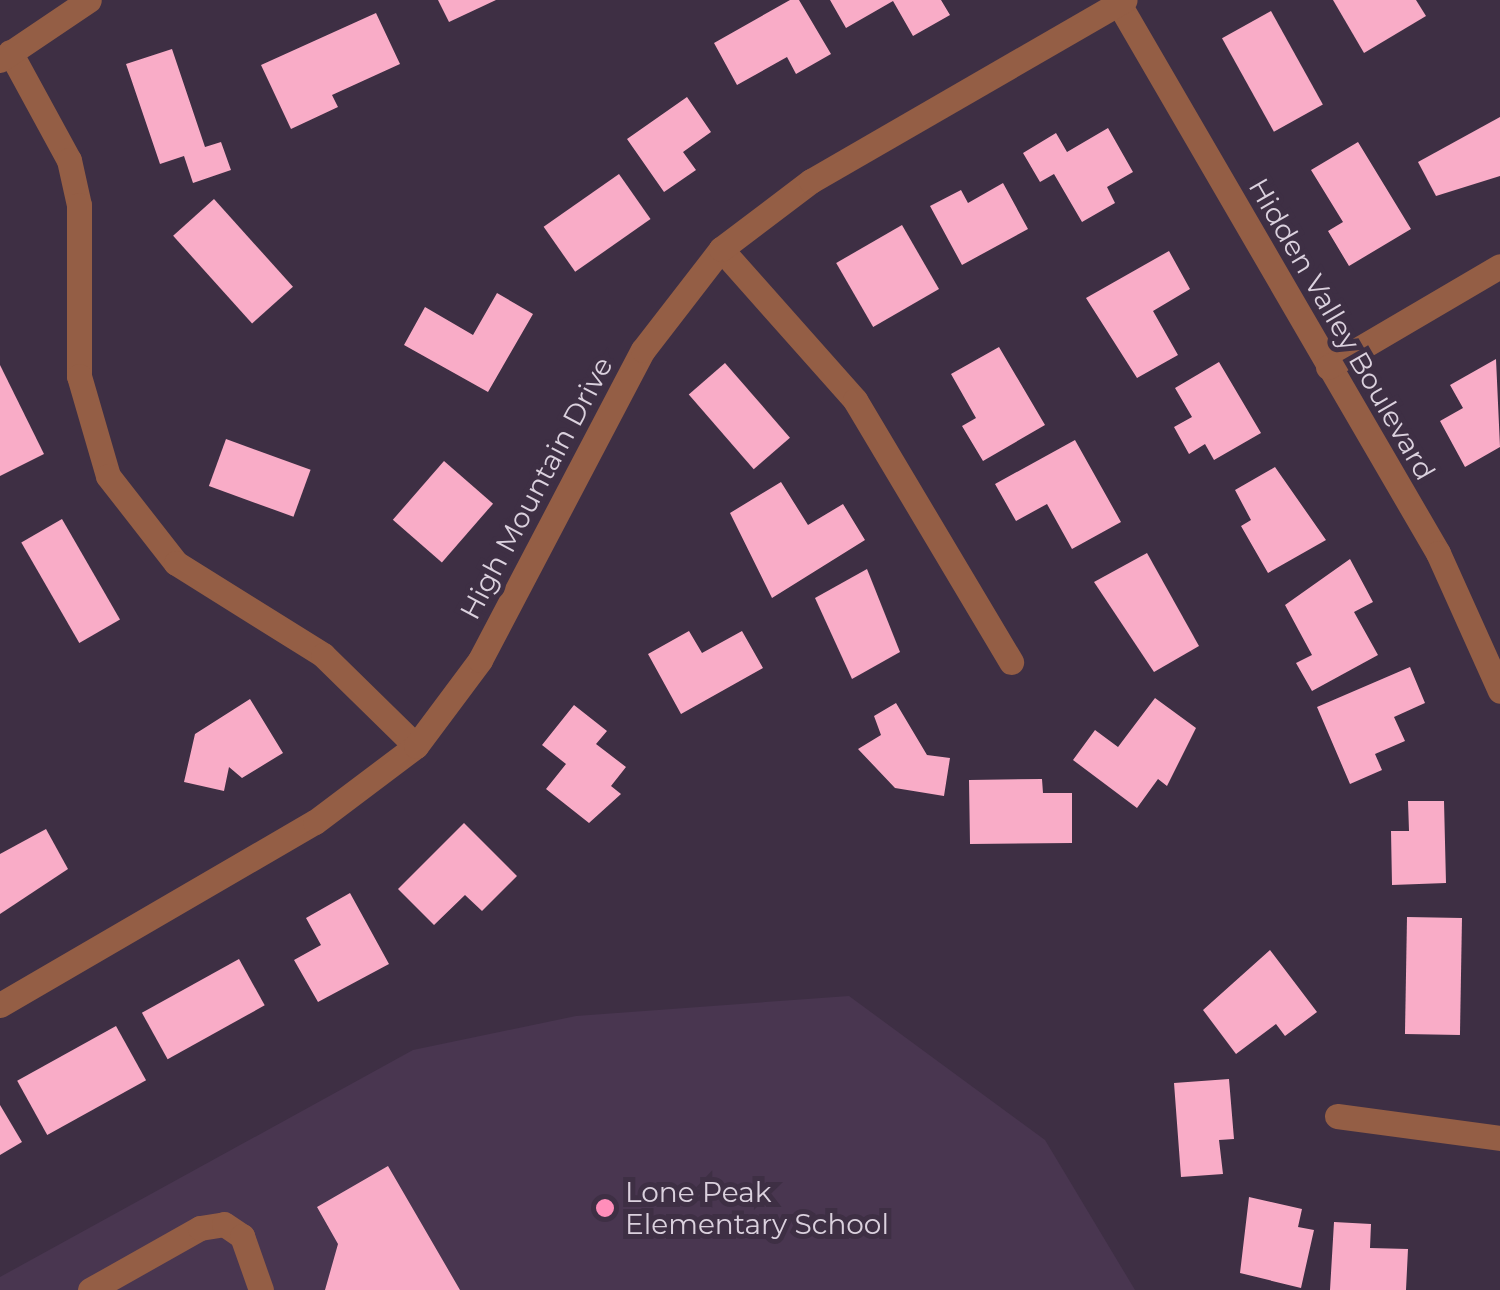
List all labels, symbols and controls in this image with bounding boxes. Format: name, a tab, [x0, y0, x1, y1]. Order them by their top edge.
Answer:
street label: Hidden Valley Boulevard	[1242, 172, 1442, 486]
street label: High Mountain Drive	[453, 351, 619, 625]
place label: Lone Peak Elementary School	[625, 1175, 889, 1241]
marker: Lone Peak Elementary School	[594, 1197, 616, 1219]

